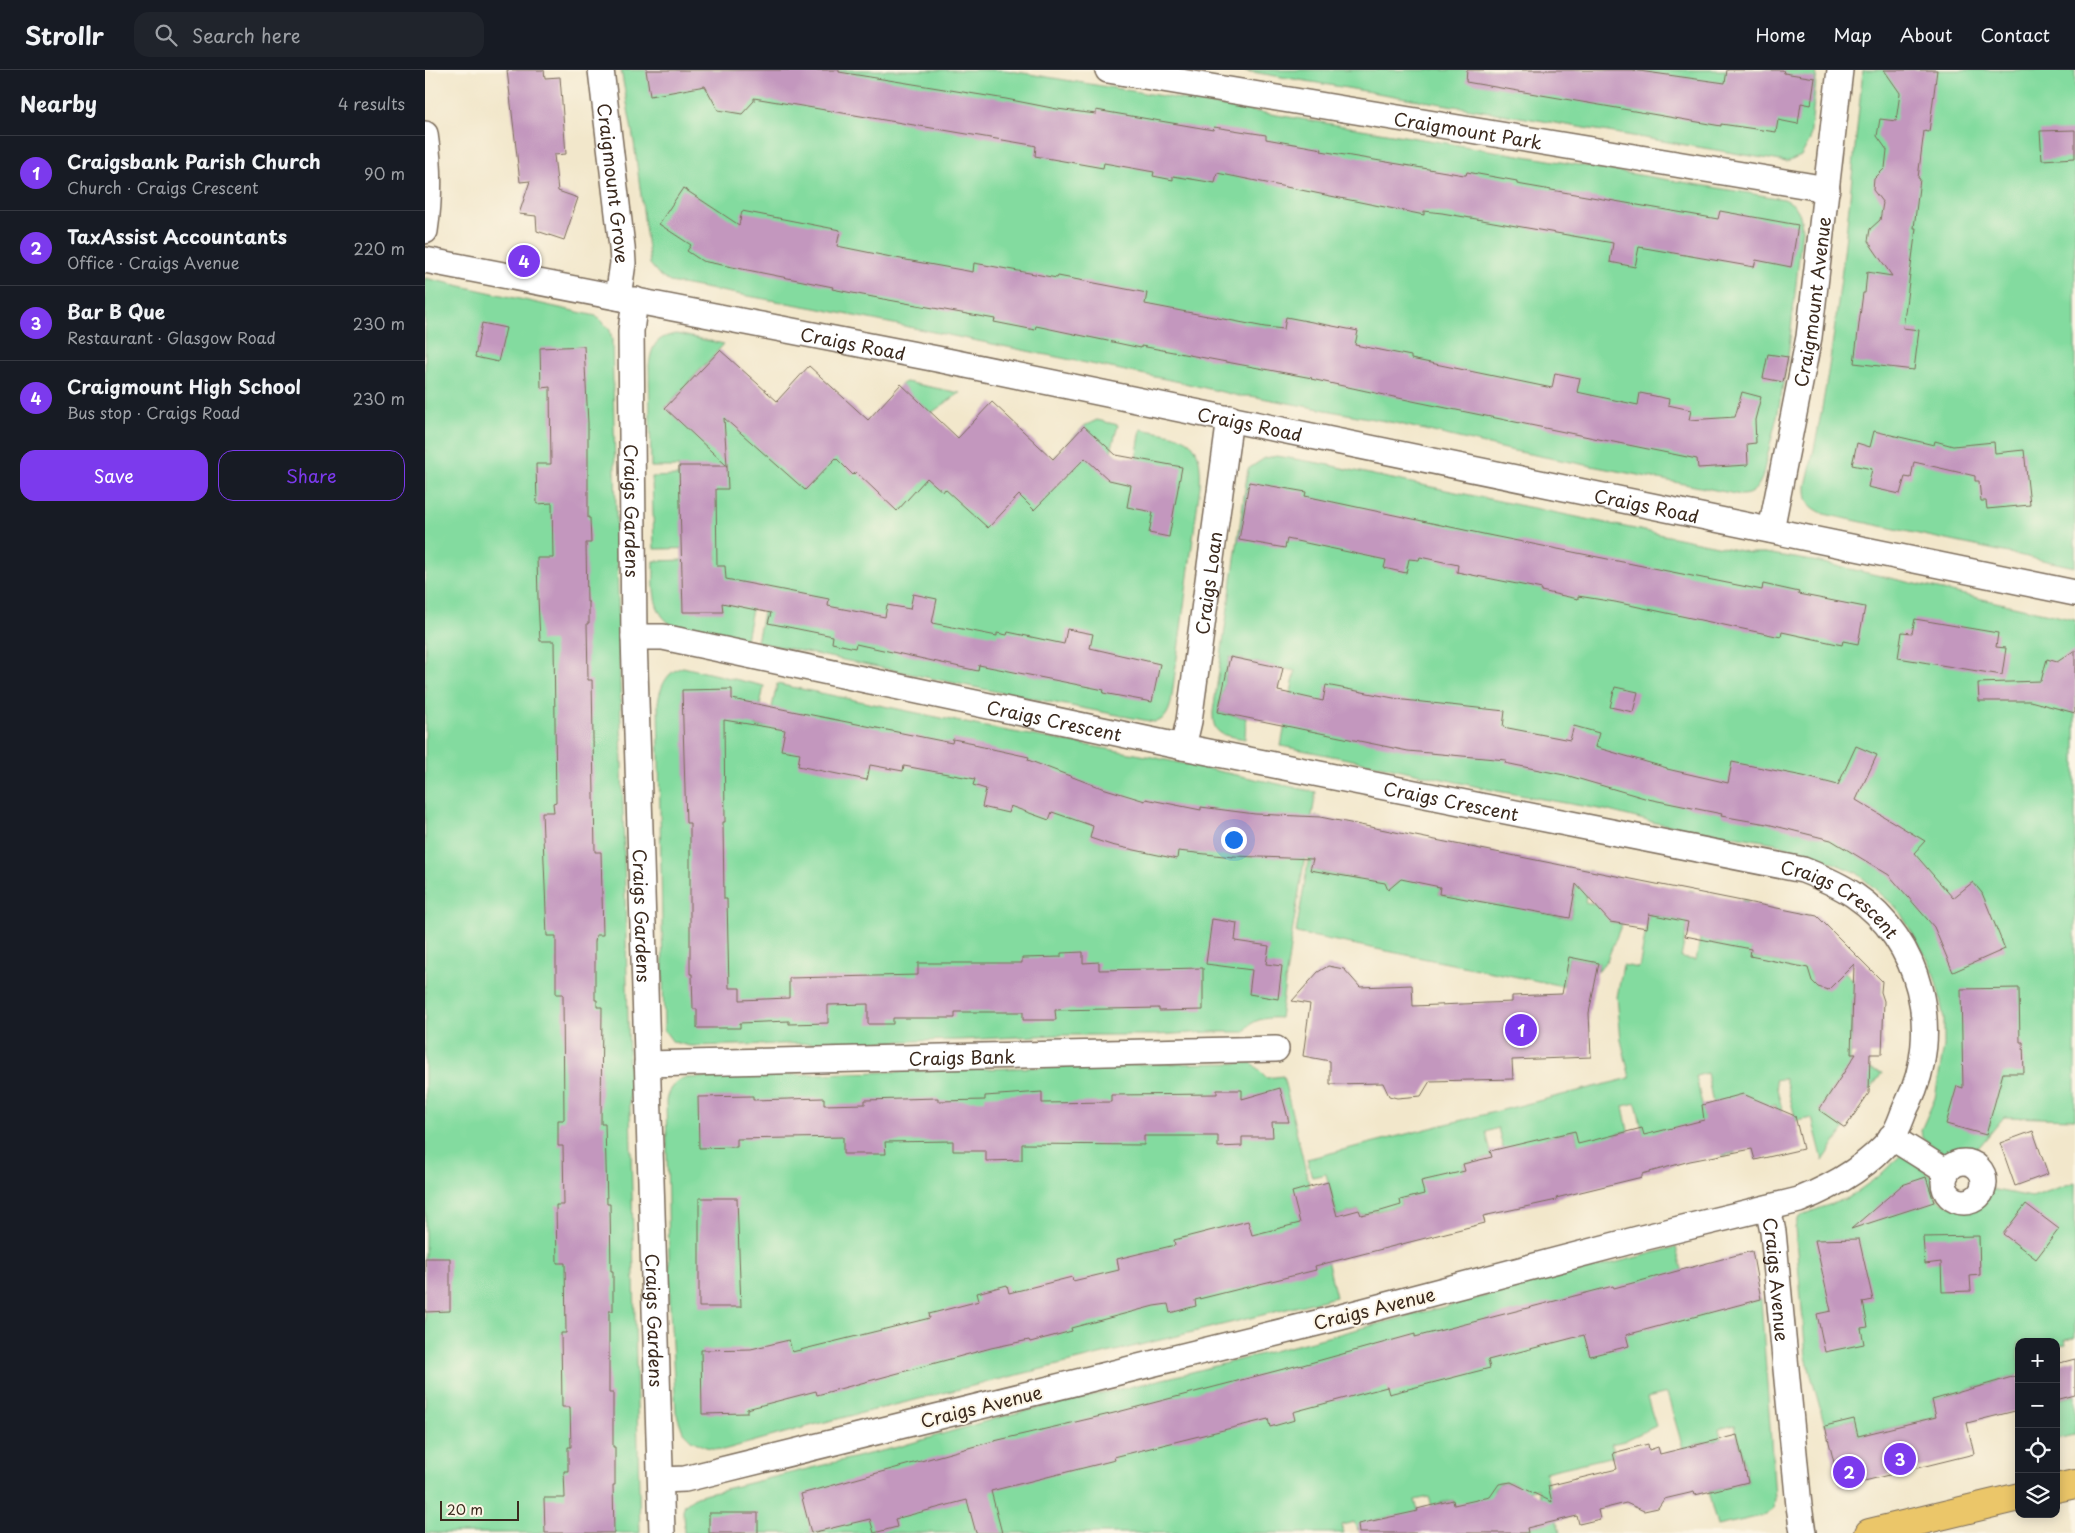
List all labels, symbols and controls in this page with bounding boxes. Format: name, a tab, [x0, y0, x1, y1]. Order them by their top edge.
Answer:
search box	[134, 12, 484, 57]
text: Strollr	[25, 17, 104, 53]
icon: search	[152, 21, 180, 49]
text: Search here	[192, 21, 301, 49]
text: Home	[1755, 21, 1805, 48]
text: Map	[1833, 21, 1872, 48]
text: About	[1900, 21, 1952, 48]
text: Contact	[1980, 21, 2050, 48]
text: Nearby	[20, 87, 97, 119]
text: 4 results	[338, 91, 405, 115]
street label: Craigmount Grove	[592, 102, 636, 264]
street label: Craigmount Park	[1392, 104, 1544, 155]
text: Craigsbank Parish Church	[67, 147, 321, 175]
text: 1	[32, 161, 40, 185]
text: 90 m	[364, 161, 405, 185]
text: Church · Craigs Crescent	[67, 175, 259, 199]
street label: Craigmount Avenue	[1786, 215, 1836, 389]
text: TaxAssist Accountants	[67, 222, 287, 250]
text: 2	[30, 236, 42, 260]
text: 220 m	[354, 236, 405, 260]
pin: 4	[508, 242, 540, 280]
text: Office · Craigs Avenue	[67, 250, 239, 274]
text: Bar B Que	[67, 297, 165, 325]
text: 3	[31, 311, 41, 335]
text: 230 m	[353, 311, 405, 335]
street label: Craigs Road	[798, 319, 908, 366]
text: Restaurant · Glasgow Road	[67, 325, 276, 349]
text: Craigmount High School	[67, 372, 301, 400]
text: 4	[31, 386, 41, 410]
text: 230 m	[353, 386, 405, 410]
street label: Craigs Road	[1195, 399, 1305, 447]
text: Bus stop · Craigs Road	[67, 400, 240, 424]
street label: Craigs Gardens	[619, 444, 647, 578]
button: Save	[20, 450, 208, 501]
button: Share	[218, 450, 405, 501]
street label: Craigs Road	[1592, 481, 1702, 529]
street label: Craigs Loan	[1187, 530, 1228, 636]
street label: Craigs Crescent	[984, 692, 1124, 747]
street label: Craigs Crescent	[1381, 774, 1521, 827]
your location	[1221, 827, 1247, 853]
street label: Craigs Gardens	[627, 848, 658, 983]
street label: Craigs Crescent	[1779, 852, 1906, 944]
pin: 1	[1505, 1011, 1537, 1049]
street label: Craigs Bank	[908, 1042, 1016, 1071]
street label: Craigs Avenue	[1757, 1215, 1797, 1343]
street label: Craigs Gardens	[640, 1253, 671, 1388]
street label: Craigs Avenue	[1310, 1280, 1438, 1336]
map controls	[2015, 1338, 2060, 1518]
button: +	[2015, 1338, 2060, 1383]
street label: Craigs Avenue	[917, 1378, 1045, 1434]
button: −	[2015, 1383, 2060, 1428]
button: locate	[2015, 1428, 2060, 1473]
pin: 3	[1884, 1440, 1916, 1478]
pin: 2	[1833, 1453, 1865, 1491]
button: layers	[2015, 1473, 2060, 1518]
scale bar	[440, 1498, 519, 1521]
text: 20 m	[447, 1499, 483, 1520]

